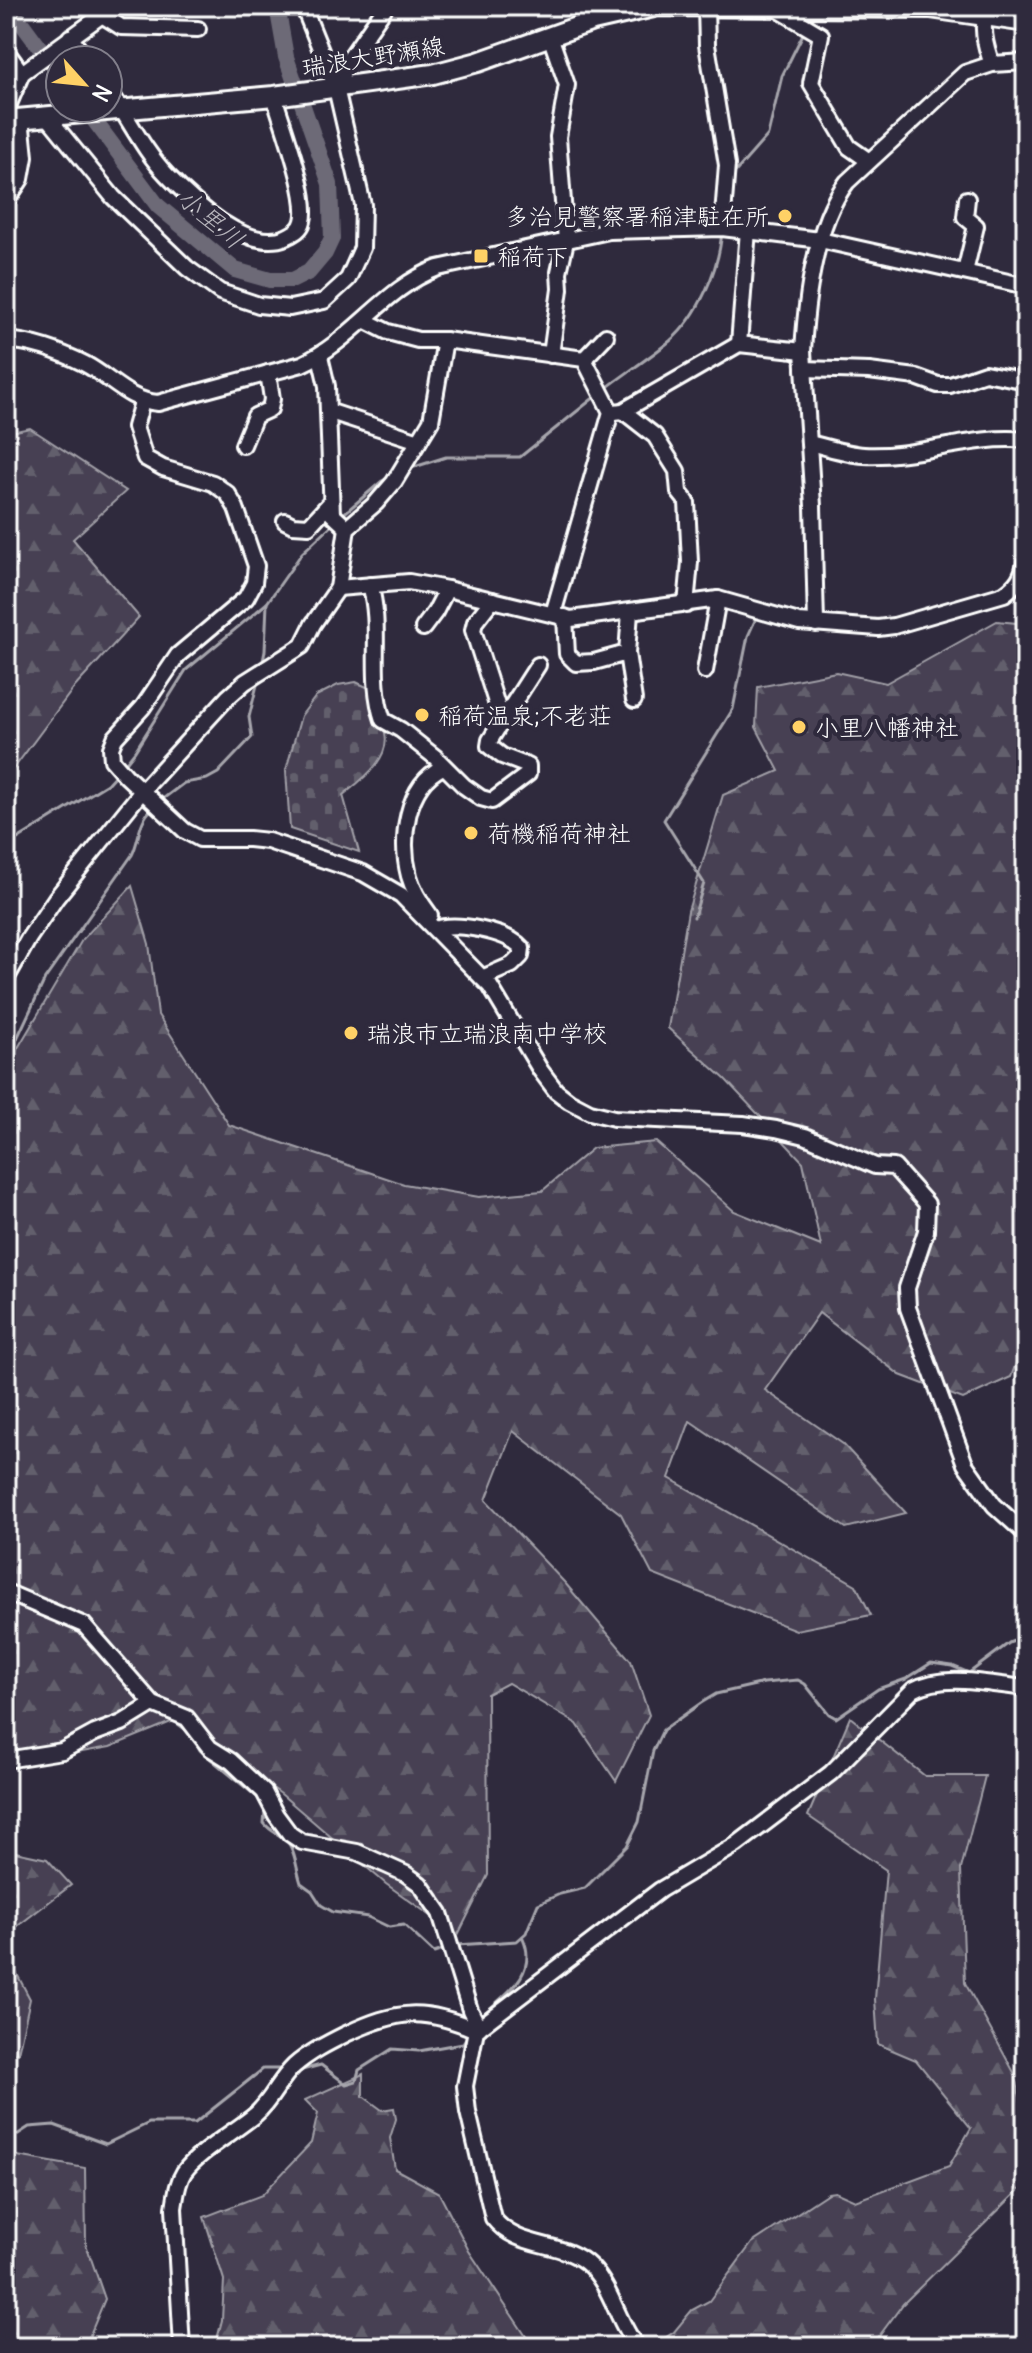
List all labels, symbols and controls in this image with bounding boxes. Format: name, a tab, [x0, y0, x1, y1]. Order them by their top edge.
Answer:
street label: 瑞浪大野瀬線	[300, 30, 446, 82]
north arrow	[44, 44, 124, 124]
text: N	[86, 80, 118, 106]
water label: 小里川	[171, 180, 251, 256]
place label: 多治見警察署稲津駐在所	[505, 201, 769, 231]
marker: 多治見警察署稲津駐在所	[776, 207, 794, 225]
place label: 稲荷下	[497, 241, 569, 271]
marker: 稲荷下	[472, 247, 490, 265]
place label: 稲荷温泉;不老荘	[438, 700, 612, 730]
marker: 稲荷温泉;不老荘	[413, 706, 431, 724]
place label: 小里八幡神社	[815, 712, 959, 742]
marker: 小里八幡神社	[790, 718, 808, 736]
place label: 荷機稲荷神社	[487, 818, 631, 848]
marker: 荷機稲荷神社	[462, 824, 480, 842]
place label: 瑞浪市立瑞浪南中学校	[367, 1018, 607, 1048]
marker: 瑞浪市立瑞浪南中学校	[342, 1024, 360, 1042]

